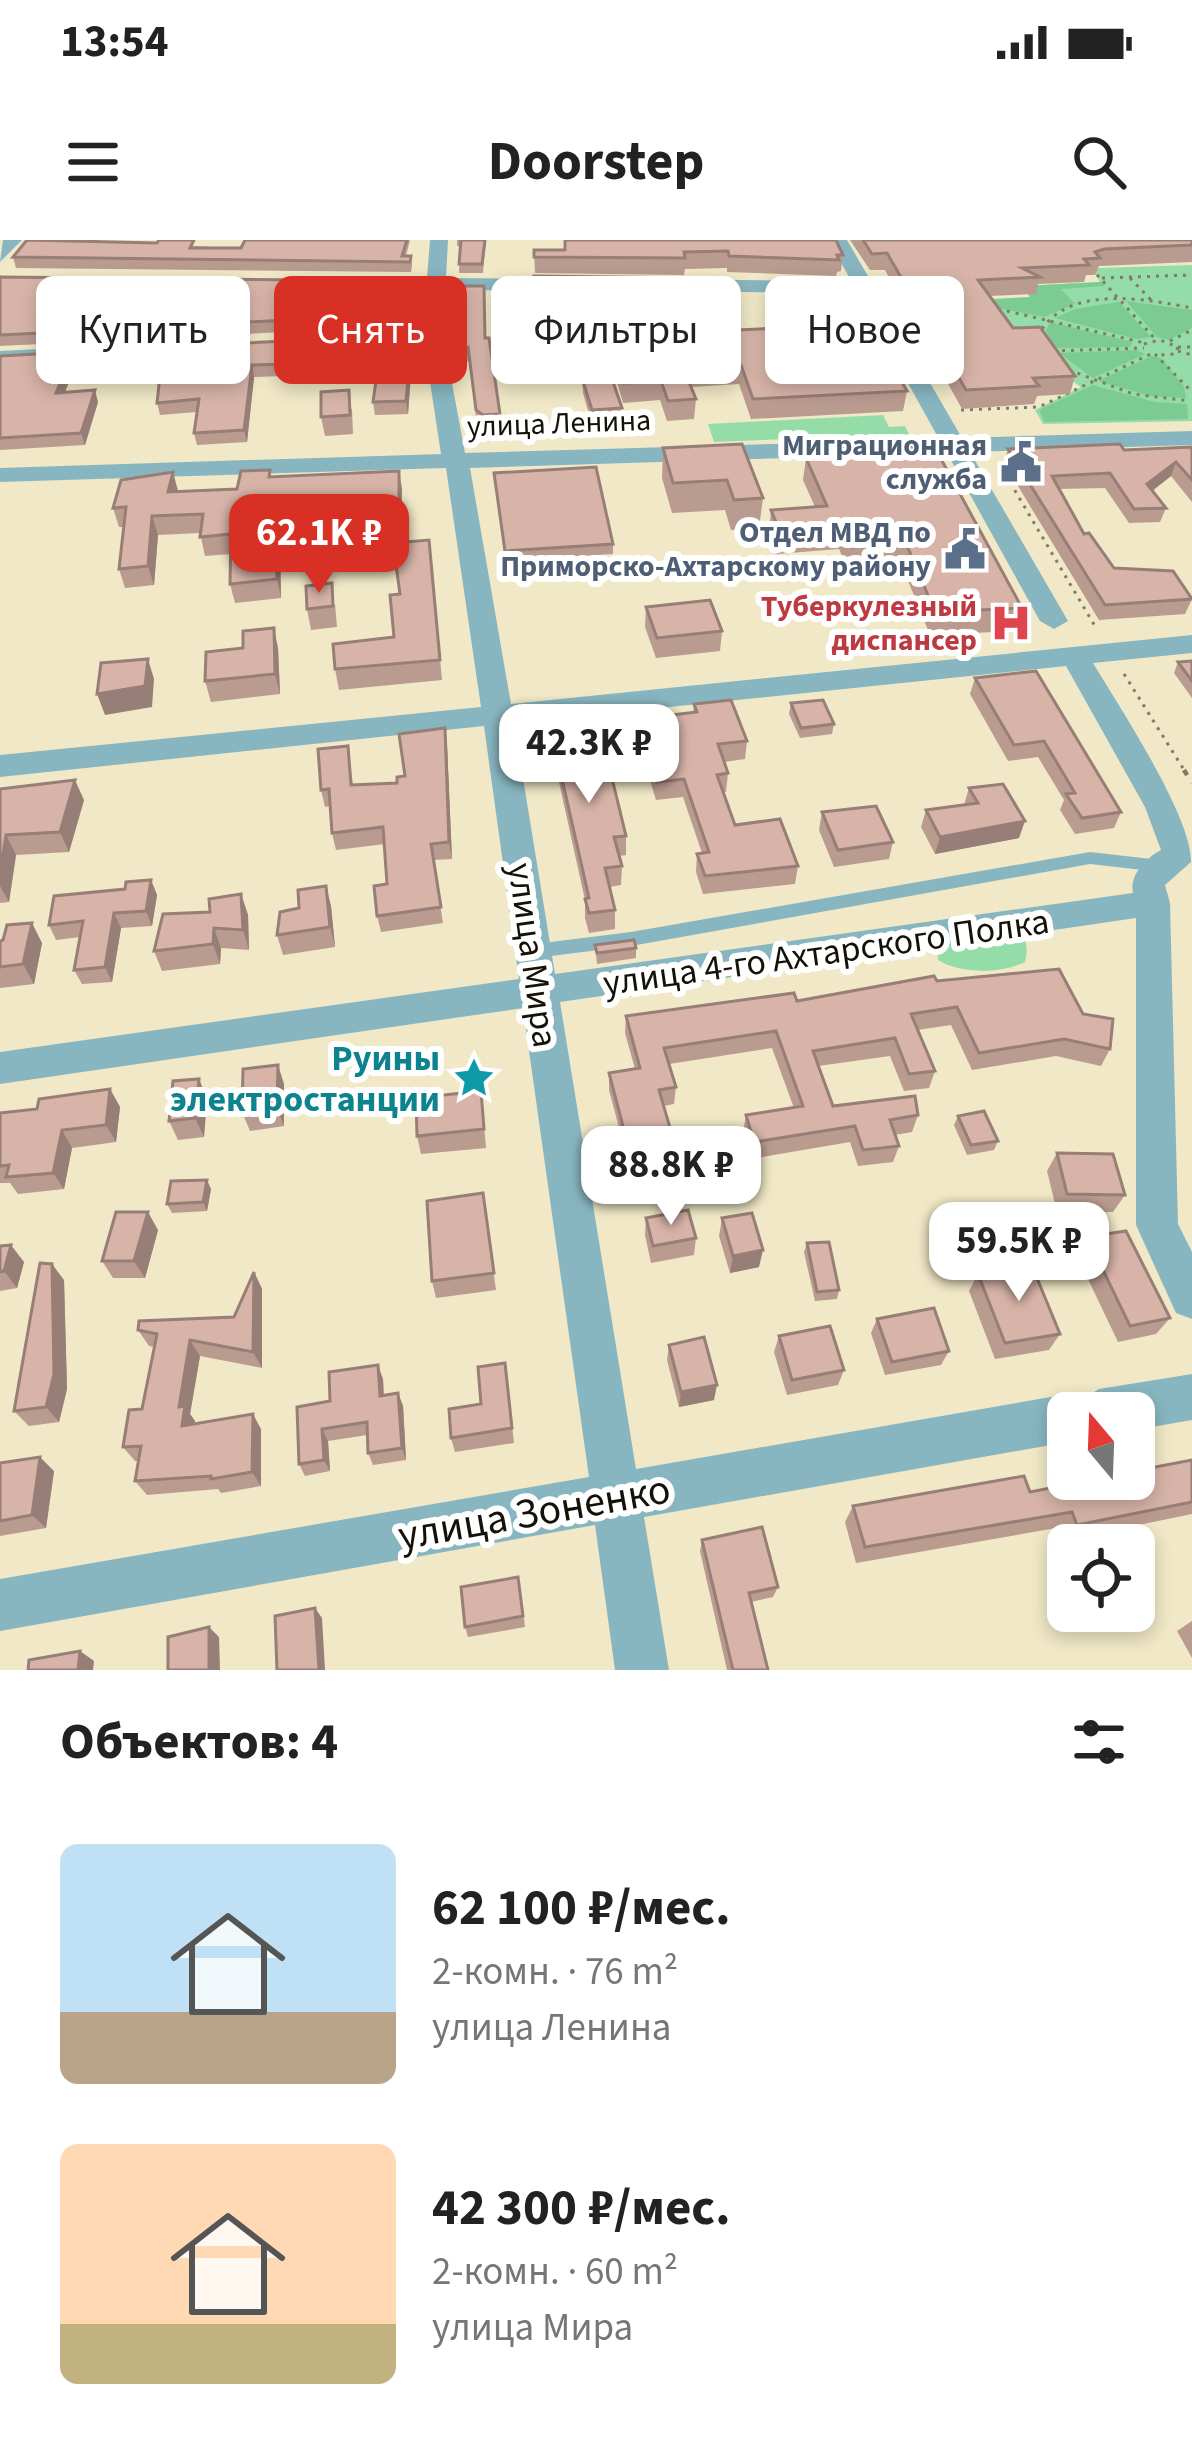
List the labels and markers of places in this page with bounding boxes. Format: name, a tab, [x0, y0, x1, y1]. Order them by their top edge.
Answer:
place label: Миграционная служба	[782, 424, 987, 501]
public building icon: Миграционная служба	[998, 439, 1044, 485]
pin: 62.1K ₽	[208, 494, 430, 596]
place label: Отдел МВД по Приморско-Ахтарскому району	[500, 511, 931, 588]
public building icon: Отдел МВД по Приморско-Ахтарскому району	[942, 526, 988, 572]
place label: Туберкулезный диспансер	[761, 585, 977, 662]
hospital icon: Туберкулезный диспансер	[988, 600, 1034, 646]
pin: 42.3K ₽	[478, 704, 700, 806]
place label: Руины электростанции	[170, 1033, 440, 1125]
place icon: Руины электростанции	[451, 1055, 497, 1101]
pin: 88.8K ₽	[560, 1126, 782, 1228]
pin: 59.5K ₽	[908, 1202, 1130, 1304]

